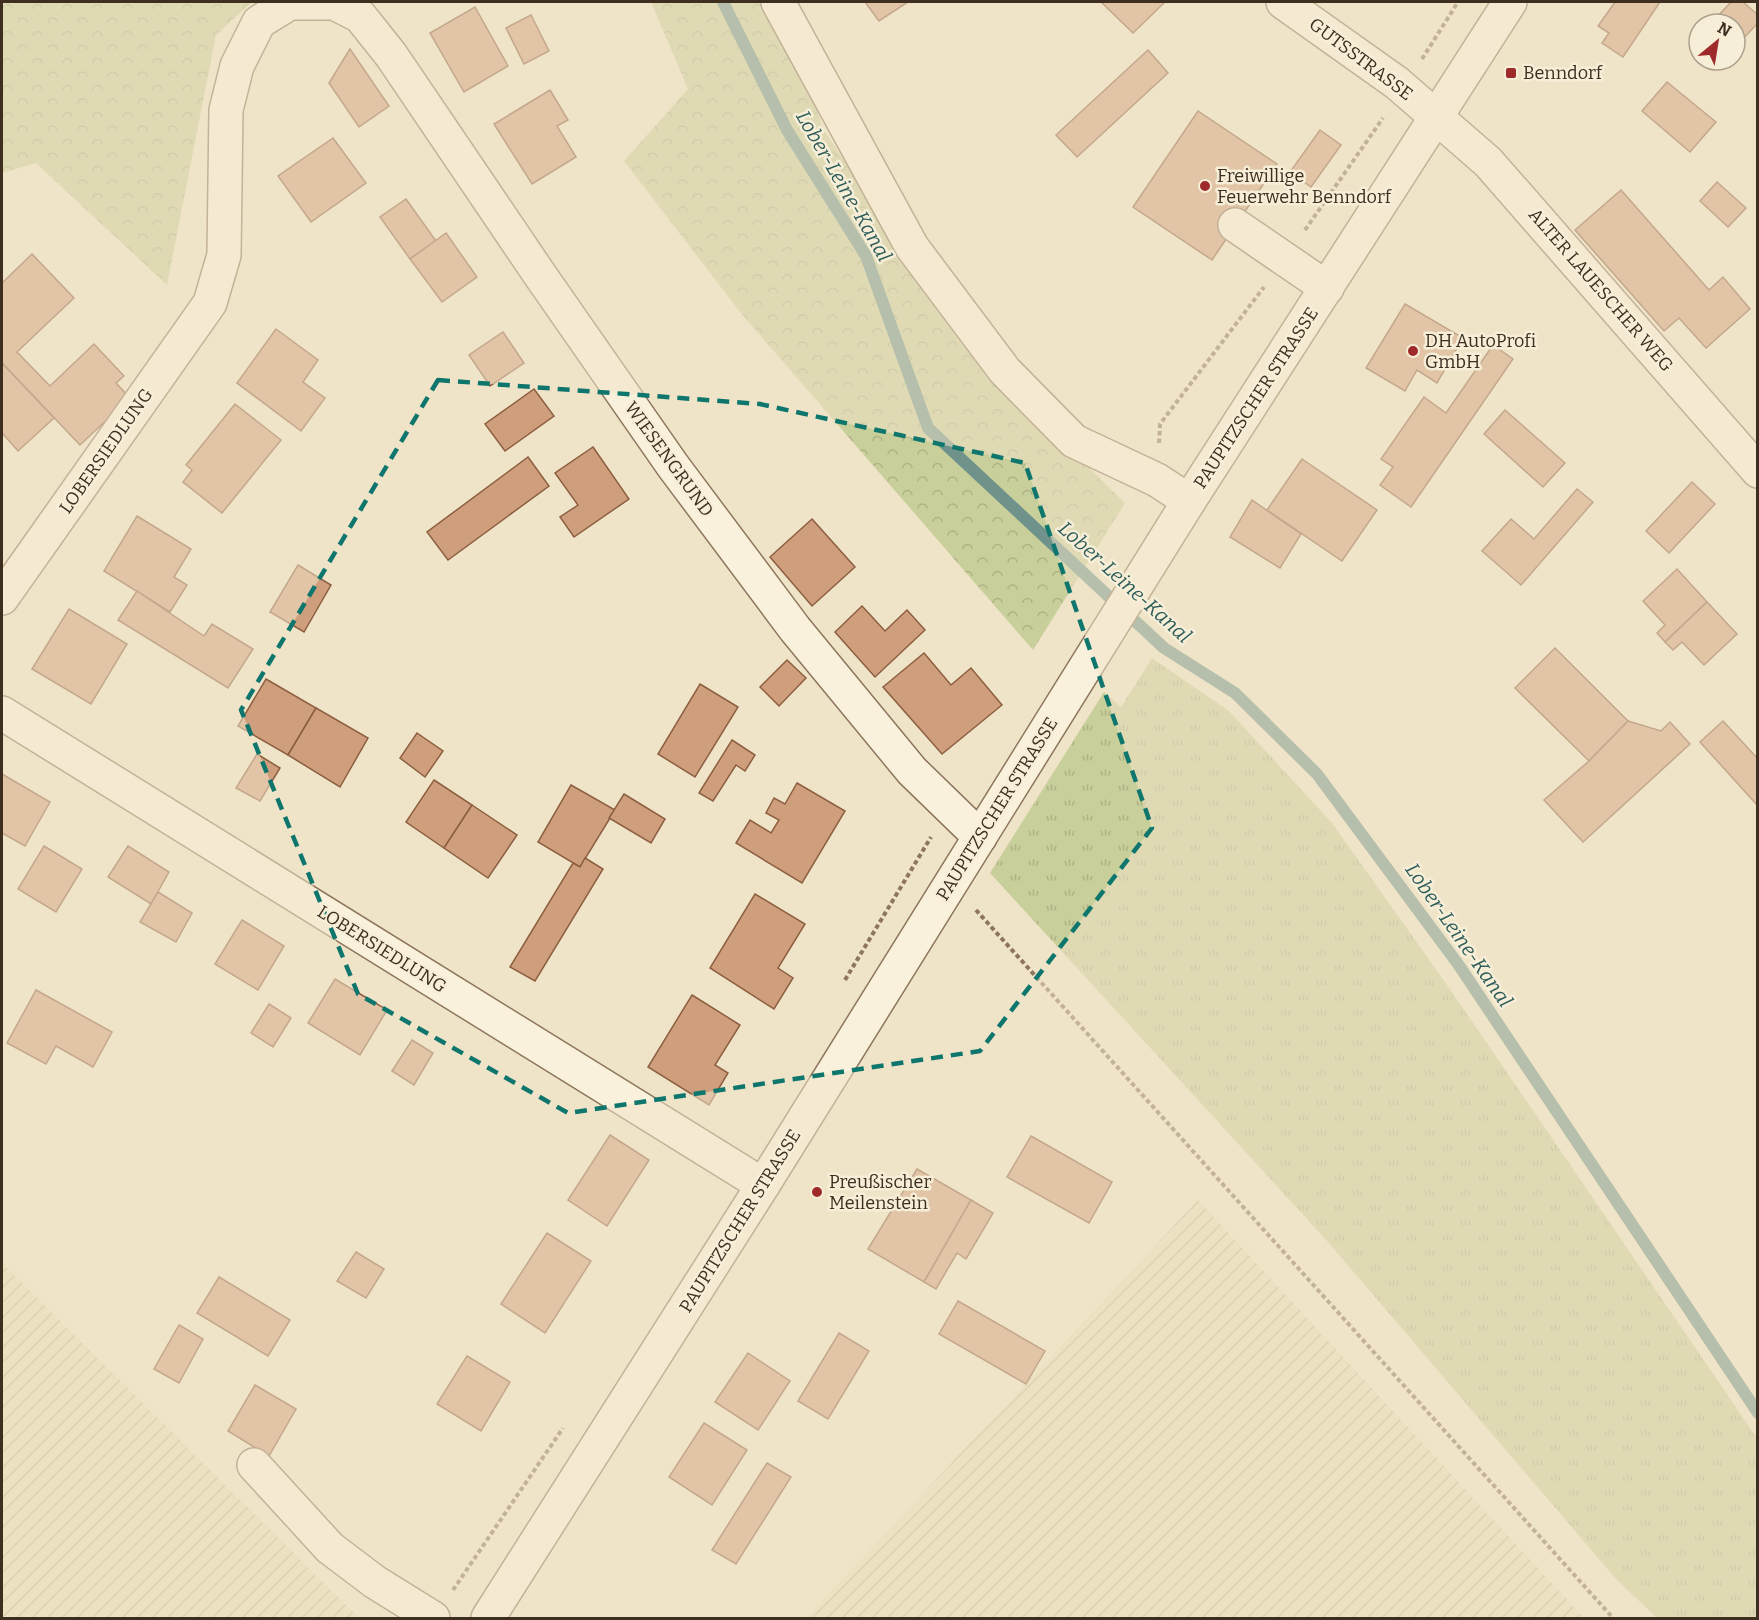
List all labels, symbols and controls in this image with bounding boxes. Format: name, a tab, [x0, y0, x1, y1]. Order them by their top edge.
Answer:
north arrow	[1687, 12, 1747, 72]
street label: GUTSSTRASSE	[1305, 13, 1417, 105]
text: N	[1714, 18, 1734, 41]
place label: Benndorf	[1523, 62, 1604, 84]
marker: Benndorf	[1504, 66, 1518, 80]
water label: Lober-Leine-Kanal	[791, 106, 897, 266]
place label: Freiwillige Feuerwehr Benndorf	[1217, 165, 1393, 208]
marker: Freiwillige Feuerwehr Benndorf	[1198, 179, 1212, 193]
street label: ALTER LAUESCHER WEG	[1524, 204, 1678, 376]
street label: PAUPITZSCHER STRASSE	[1189, 303, 1323, 493]
place label: DH AutoProfi GmbH	[1425, 330, 1536, 373]
marker: DH AutoProfi GmbH	[1406, 344, 1420, 358]
street label: LOBERSIEDLUNG	[55, 384, 157, 518]
street label: WIESENGRUND	[620, 397, 718, 521]
water label: Lober-Leine-Kanal	[1054, 516, 1196, 648]
street label: PAUPITZSCHER STRASSE	[932, 713, 1062, 905]
water label: Lober-Leine-Kanal	[1400, 858, 1518, 1012]
street label: LOBERSIEDLUNG	[313, 900, 451, 998]
street label: PAUPITZSCHER STRASSE	[675, 1125, 805, 1317]
place label: Preußischer Meilenstein	[829, 1171, 931, 1214]
marker: Preußischer Meilenstein	[810, 1185, 824, 1199]

